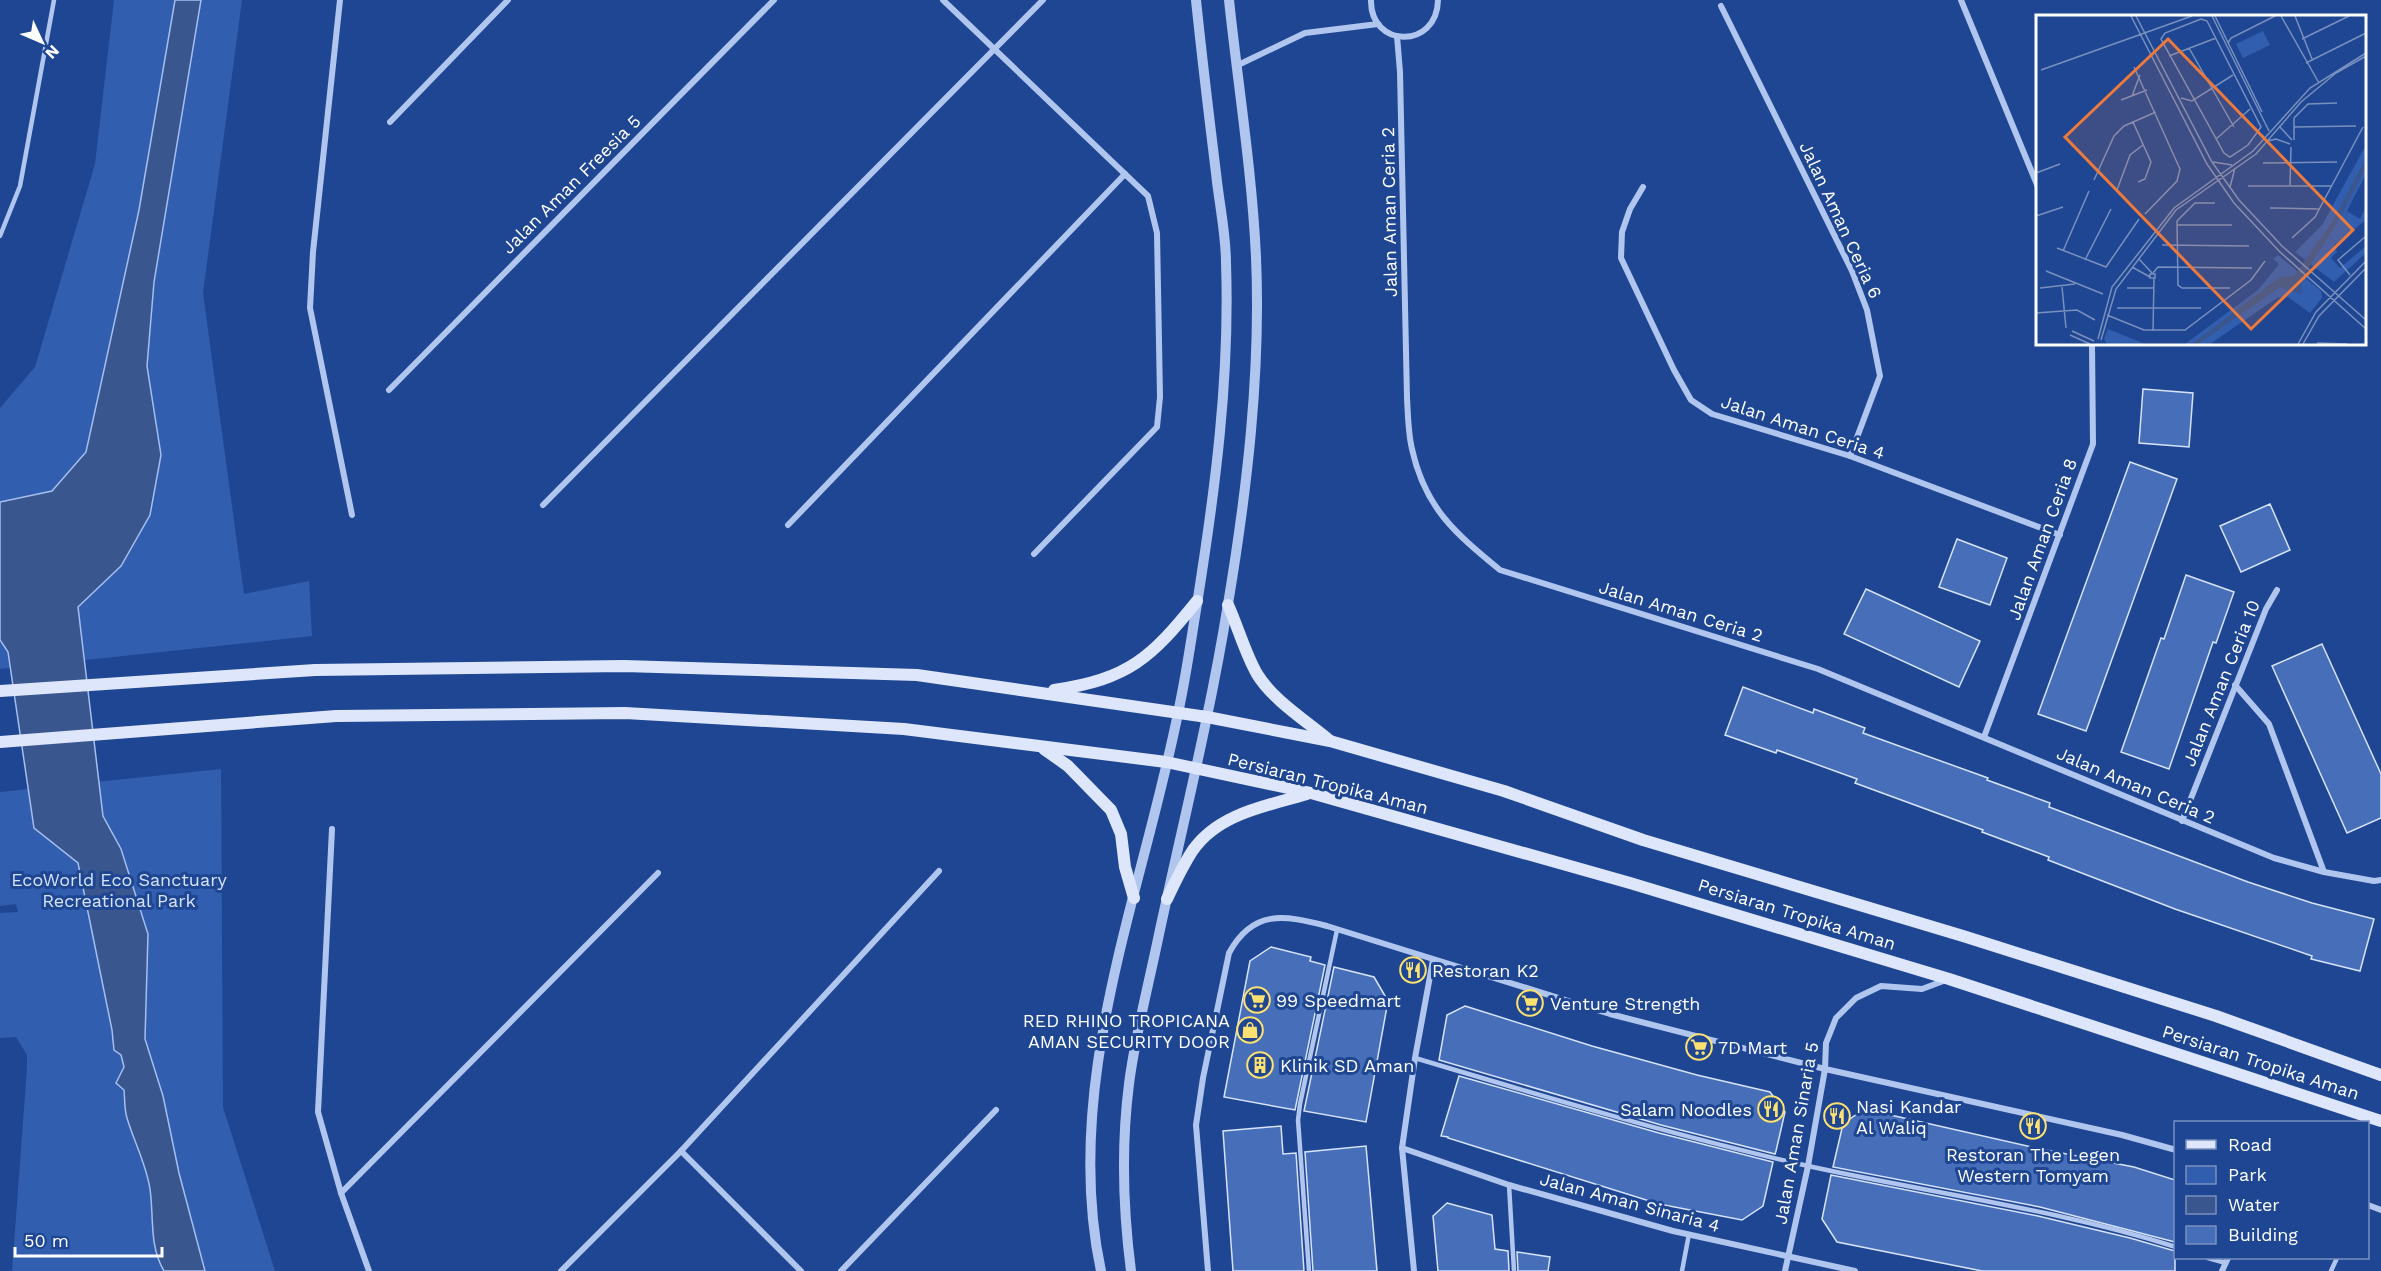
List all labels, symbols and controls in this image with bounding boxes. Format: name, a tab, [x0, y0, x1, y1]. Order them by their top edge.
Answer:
north arrow	[12, 12, 72, 72]
inset map	[2036, 15, 2366, 345]
text: N	[41, 41, 63, 63]
street label: Jalan Aman Freesia 5	[497, 110, 645, 258]
street label: Jalan Aman Ceria 2	[1377, 127, 1401, 297]
street label: Jalan Aman Ceria 6	[1795, 138, 1887, 302]
street label: Jalan Aman Ceria 4	[1719, 391, 1887, 463]
street label: Jalan Aman Ceria 8	[2003, 455, 2081, 623]
street label: Jalan Aman Ceria 2	[1597, 576, 1765, 646]
street label: Jalan Aman Ceria 10	[2178, 597, 2264, 769]
street label: Jalan Aman Ceria 2	[2054, 742, 2218, 828]
street label: Persiaran Tropika Aman	[1226, 748, 1430, 818]
park label: EcoWorld Eco Sanctuary Recreational Park	[11, 869, 227, 911]
street label: Persiaran Tropika Aman	[1695, 874, 1899, 954]
restaurant icon: Restoran K2	[1398, 955, 1428, 985]
place label: Restoran K2	[1432, 960, 1539, 981]
supermarket icon: 99 Speedmart	[1242, 985, 1272, 1015]
supermarket icon: Venture Strength	[1515, 988, 1545, 1018]
place label: 99 Speedmart	[1276, 990, 1401, 1011]
place label: Venture Strength	[1550, 993, 1700, 1014]
place label: RED RHINO TROPICANA AMAN SECURITY DOOR	[1023, 1010, 1230, 1052]
shop icon: RED RHINO TROPICANA AMAN SECURITY DOOR	[1235, 1015, 1265, 1045]
street label: Persiaran Tropika Aman	[2160, 1020, 2362, 1104]
supermarket icon: 7D Mart	[1684, 1032, 1714, 1062]
place label: 7D Mart	[1718, 1037, 1787, 1058]
street label: Jalan Aman Sinaria 5	[1770, 1040, 1822, 1226]
building icon: Klinik SD Aman	[1245, 1050, 1275, 1080]
place label: Klinik SD Aman	[1280, 1055, 1414, 1076]
restaurant icon: Salam Noodles	[1756, 1094, 1786, 1124]
place label: Nasi Kandar Al Waliq	[1856, 1096, 1961, 1138]
place label: Salam Noodles	[1620, 1099, 1752, 1120]
restaurant icon: Nasi Kandar Al Waliq	[1822, 1101, 1852, 1131]
restaurant icon: Restoran The Legen Western Tomyam	[2018, 1111, 2048, 1141]
legend	[2174, 1121, 2369, 1259]
text: Road	[2228, 1134, 2272, 1155]
place label: Restoran The Legen Western Tomyam	[1946, 1144, 2120, 1186]
text: Park	[2228, 1164, 2267, 1185]
street label: Jalan Aman Sinaria 4	[1538, 1168, 1722, 1236]
text: Water	[2228, 1194, 2280, 1215]
scale bar	[15, 1220, 162, 1258]
text: Building	[2228, 1224, 2298, 1245]
text: 50 m	[24, 1230, 69, 1251]

